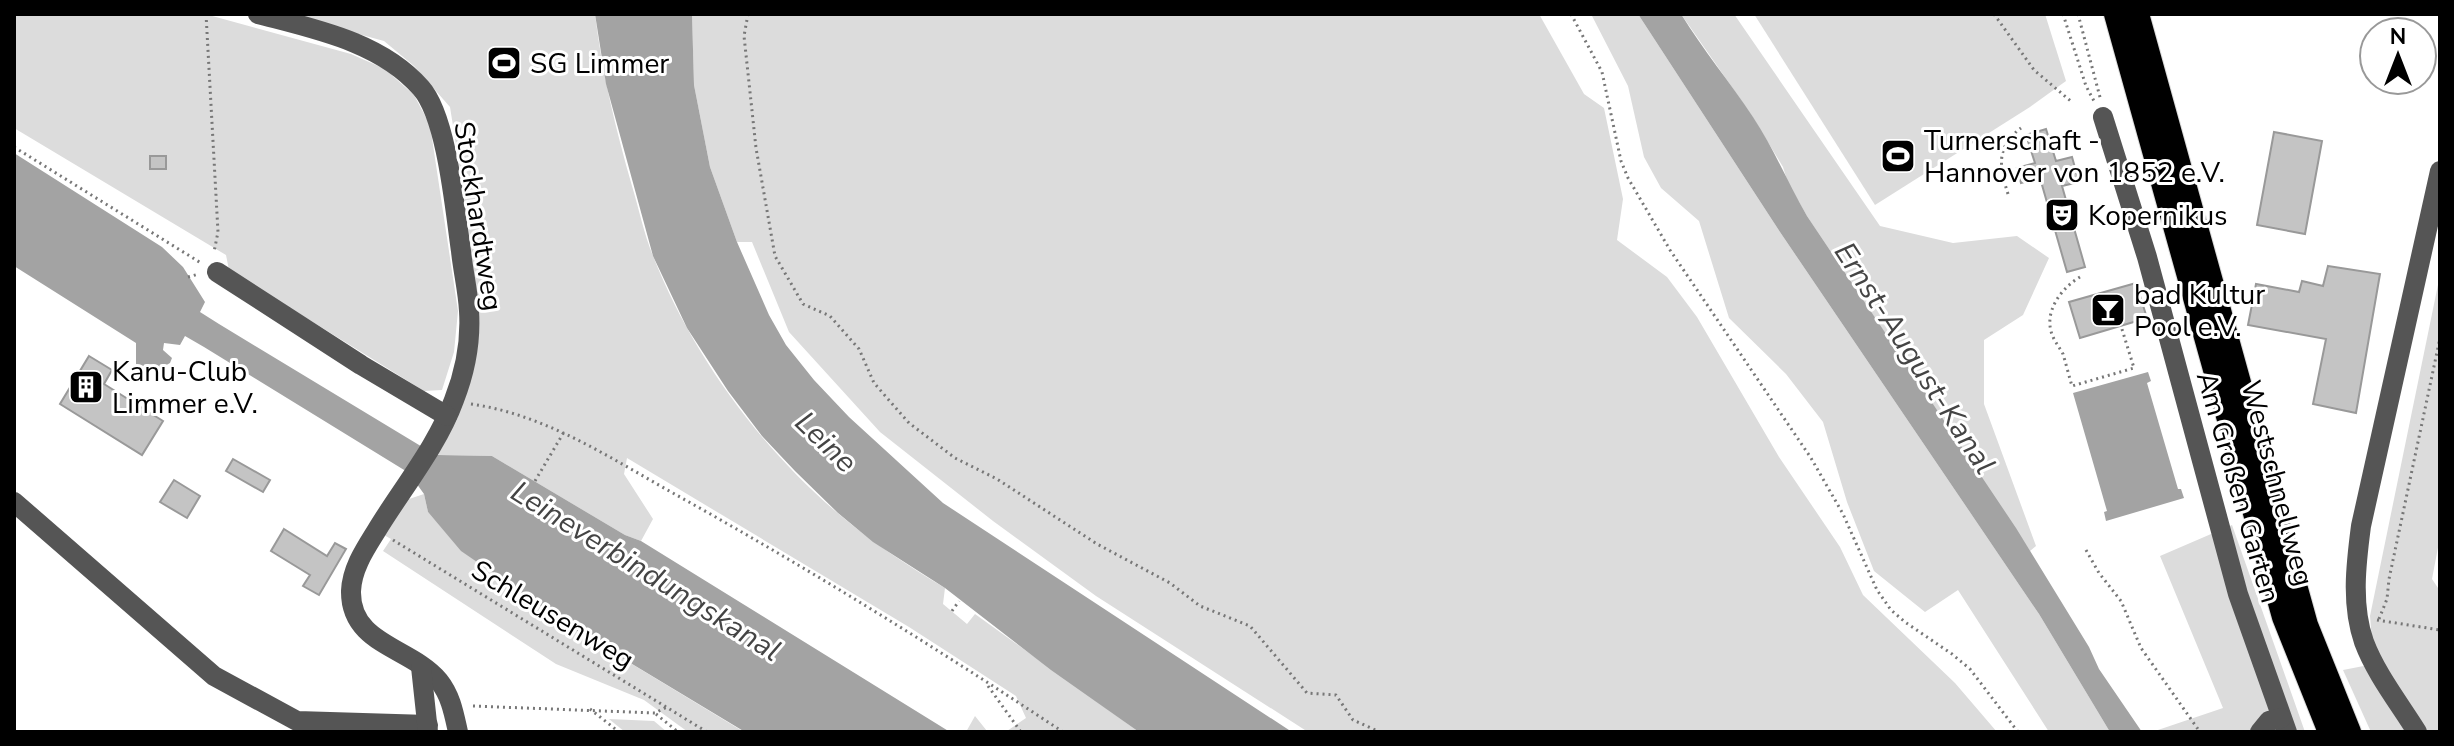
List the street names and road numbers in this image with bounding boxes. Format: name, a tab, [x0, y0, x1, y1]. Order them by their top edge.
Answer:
street label: Stockhardtweg	[444, 119, 512, 313]
street label: Am Großen Garten	[2187, 367, 2289, 607]
street label: Westschnellweg	[2231, 376, 2323, 590]
street label: Schleusenweg	[464, 551, 641, 678]

